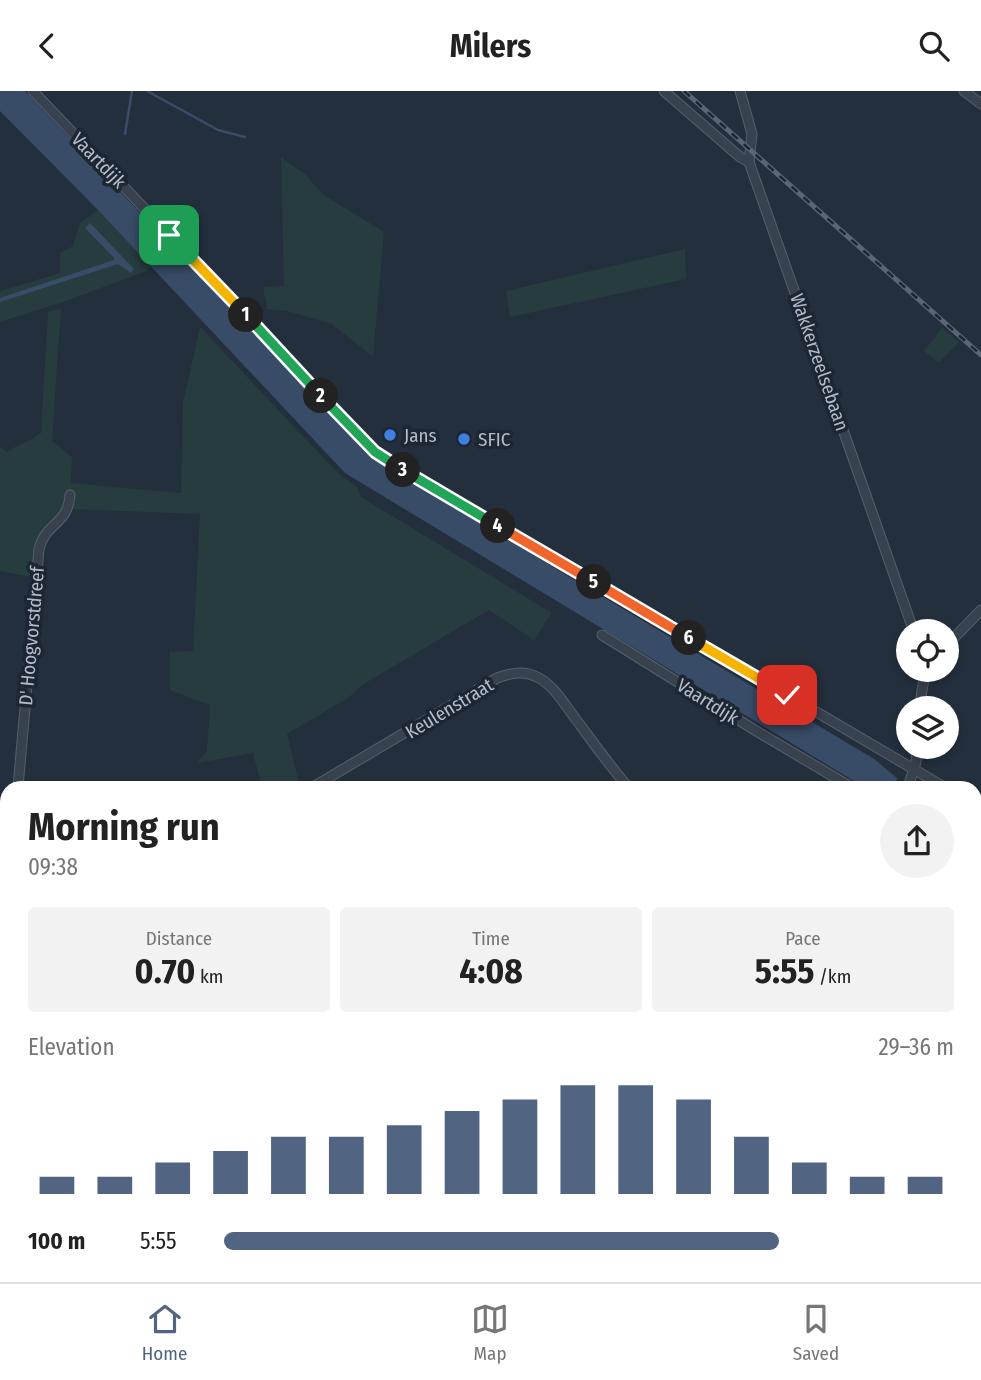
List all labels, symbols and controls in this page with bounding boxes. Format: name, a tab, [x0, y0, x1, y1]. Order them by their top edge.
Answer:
icon: back	[28, 27, 66, 65]
text: Milers	[450, 27, 531, 65]
icon: search	[915, 27, 953, 65]
street label: Vaartdijk	[67, 128, 131, 193]
pin	[139, 205, 199, 265]
icon: arrive	[150, 216, 188, 254]
street label: Wakkerzeelsebaan	[785, 291, 854, 434]
pin: 1	[229, 297, 264, 333]
text: 1	[241, 303, 250, 326]
pin: 2	[304, 379, 338, 413]
text: 2	[316, 384, 325, 407]
place label: Jans	[404, 424, 437, 447]
marker: Jans	[382, 427, 398, 443]
place label: SFIC	[478, 428, 511, 451]
marker: SFIC	[456, 431, 472, 447]
pin: 3	[386, 453, 420, 487]
text: 3	[398, 458, 407, 481]
pin: 4	[480, 509, 516, 543]
text: 4	[493, 514, 502, 537]
street label: D' Hoogvorstdreef	[14, 564, 49, 706]
pin: 5	[576, 565, 612, 599]
text: 5	[589, 570, 598, 593]
map controls	[896, 619, 959, 759]
button: locate	[896, 619, 959, 682]
pin: 6	[672, 621, 706, 655]
text: 6	[684, 626, 693, 649]
pin	[757, 665, 817, 725]
street label: Keulenstraat	[401, 673, 498, 744]
street label: Vaartdijk	[673, 673, 743, 729]
icon: check	[768, 676, 806, 714]
button: layers	[896, 696, 959, 759]
text: Morning run	[28, 804, 220, 850]
button: share	[880, 804, 954, 878]
text: 09:38	[28, 853, 78, 881]
text: Distance	[146, 927, 212, 950]
text: Time	[472, 927, 510, 950]
text: Pace	[785, 927, 821, 950]
text: 0.70	[135, 950, 195, 992]
text: 4:08	[459, 950, 523, 992]
text: 5:55	[755, 950, 814, 992]
text: km	[195, 965, 223, 988]
text: /km	[814, 965, 851, 988]
text: Elevation	[28, 1033, 115, 1061]
text: 29–36 m	[878, 1033, 954, 1061]
text: 100 m	[28, 1227, 85, 1255]
text: 5:55	[140, 1227, 177, 1255]
tab: Home	[142, 1300, 187, 1365]
tab: Map	[471, 1300, 509, 1365]
tab: Saved	[793, 1300, 839, 1365]

